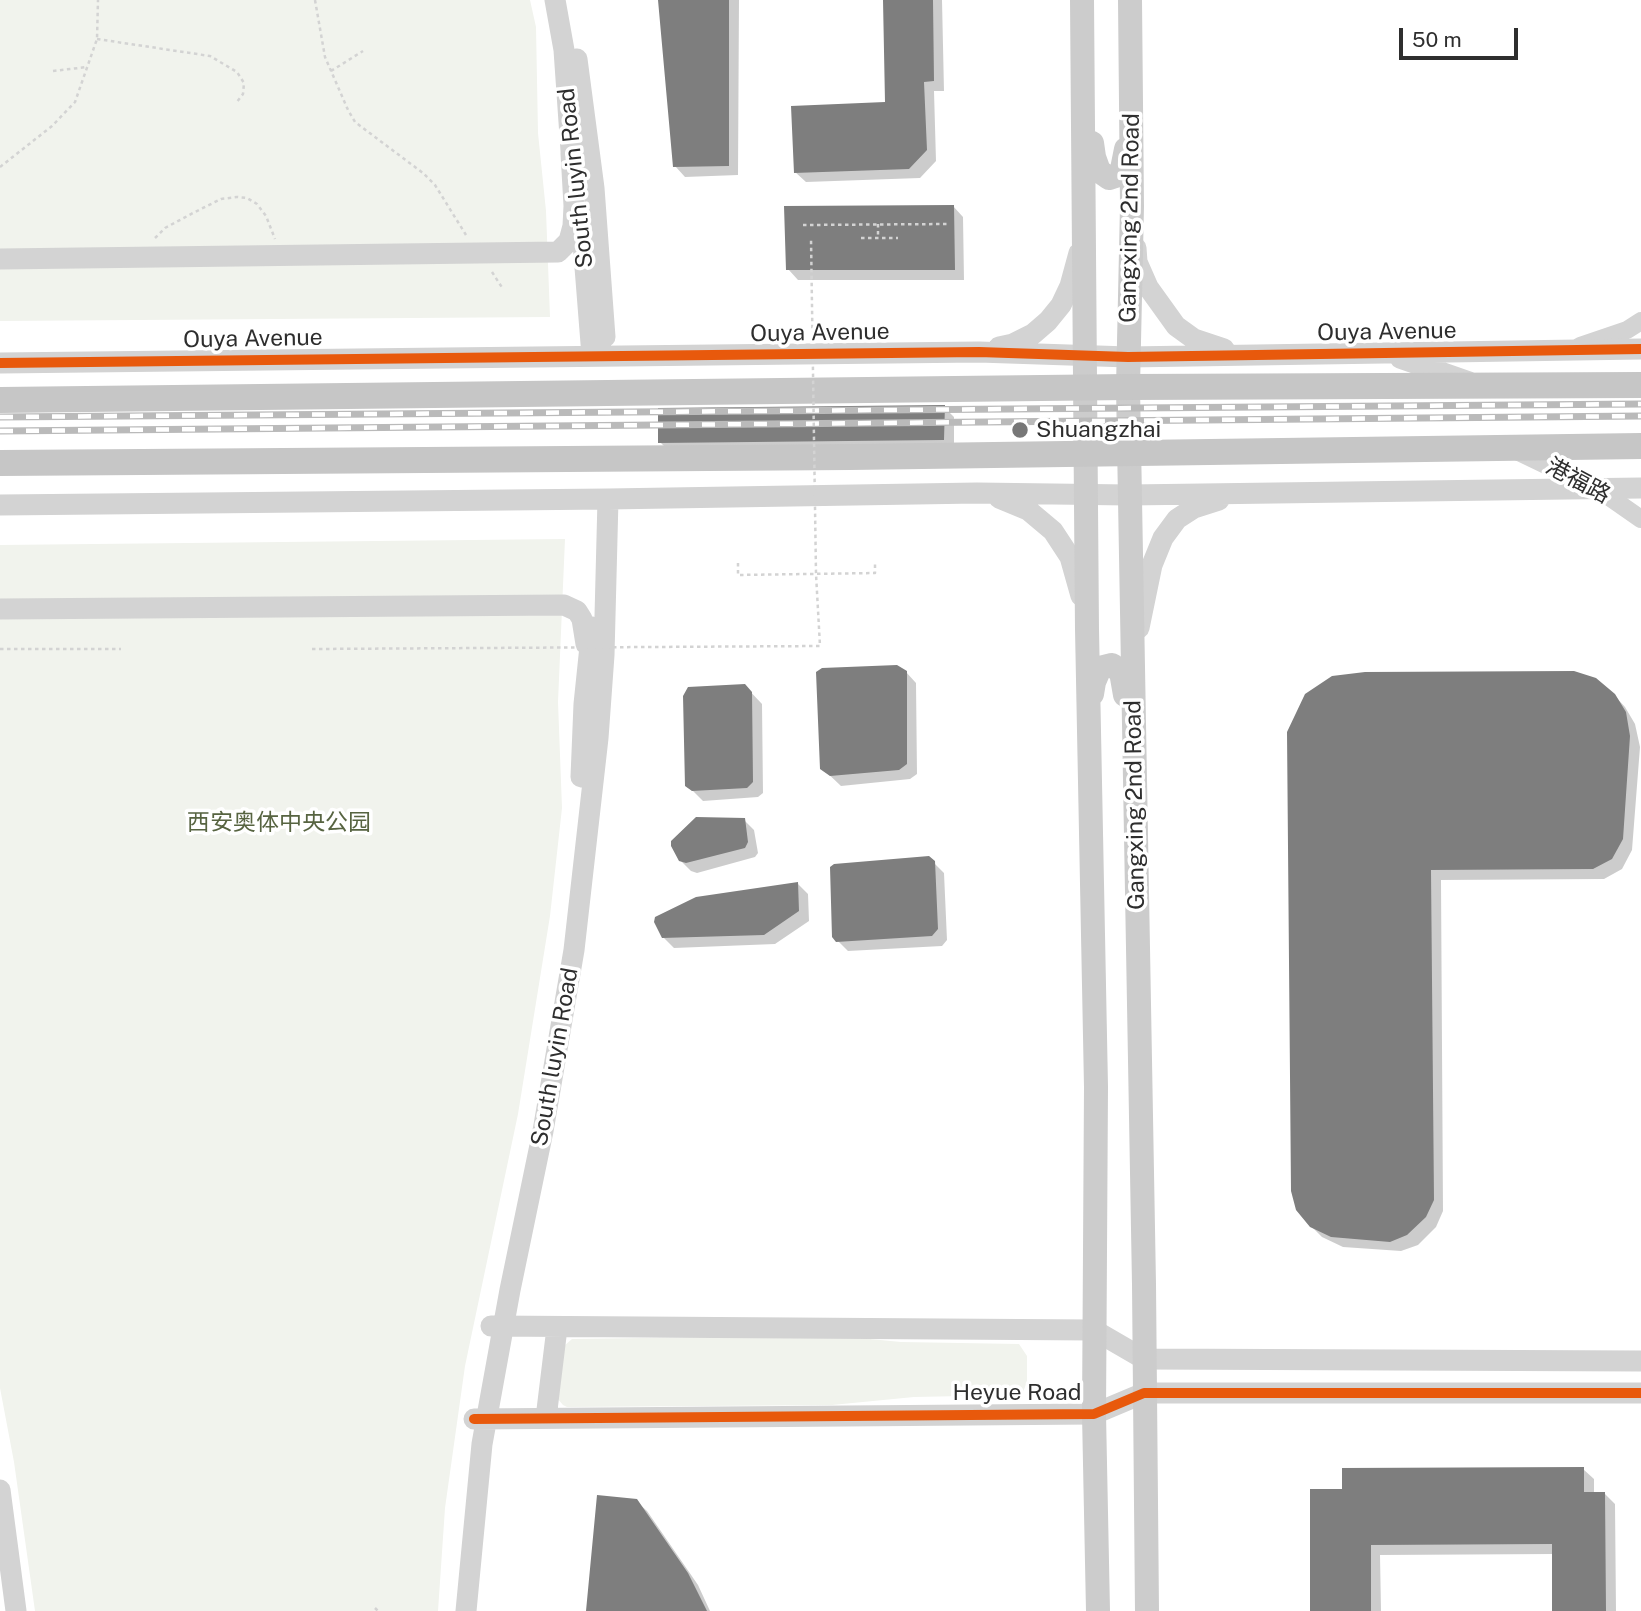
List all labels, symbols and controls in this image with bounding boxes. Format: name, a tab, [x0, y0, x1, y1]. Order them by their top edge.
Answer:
scale bar	[1403, 14, 1522, 58]
text: 50 m	[1412, 27, 1462, 52]
street label: South luyin Road	[553, 87, 599, 269]
street label: Gangxing 2nd Road	[1114, 113, 1146, 323]
street label: Ouya Avenue	[1317, 317, 1457, 347]
street label: Ouya Avenue	[750, 318, 890, 348]
street label: Ouya Avenue	[183, 324, 323, 354]
place label: Shuangzhai	[1036, 416, 1161, 444]
marker: Shuangzhai	[1010, 420, 1030, 440]
street label: 港福路	[1541, 453, 1615, 509]
street label: Gangxing 2nd Road	[1119, 700, 1151, 910]
park label: 西安奥体中央公园	[187, 809, 371, 837]
street label: South luyin Road	[526, 966, 584, 1148]
street label: Heyue Road	[952, 1379, 1082, 1407]

